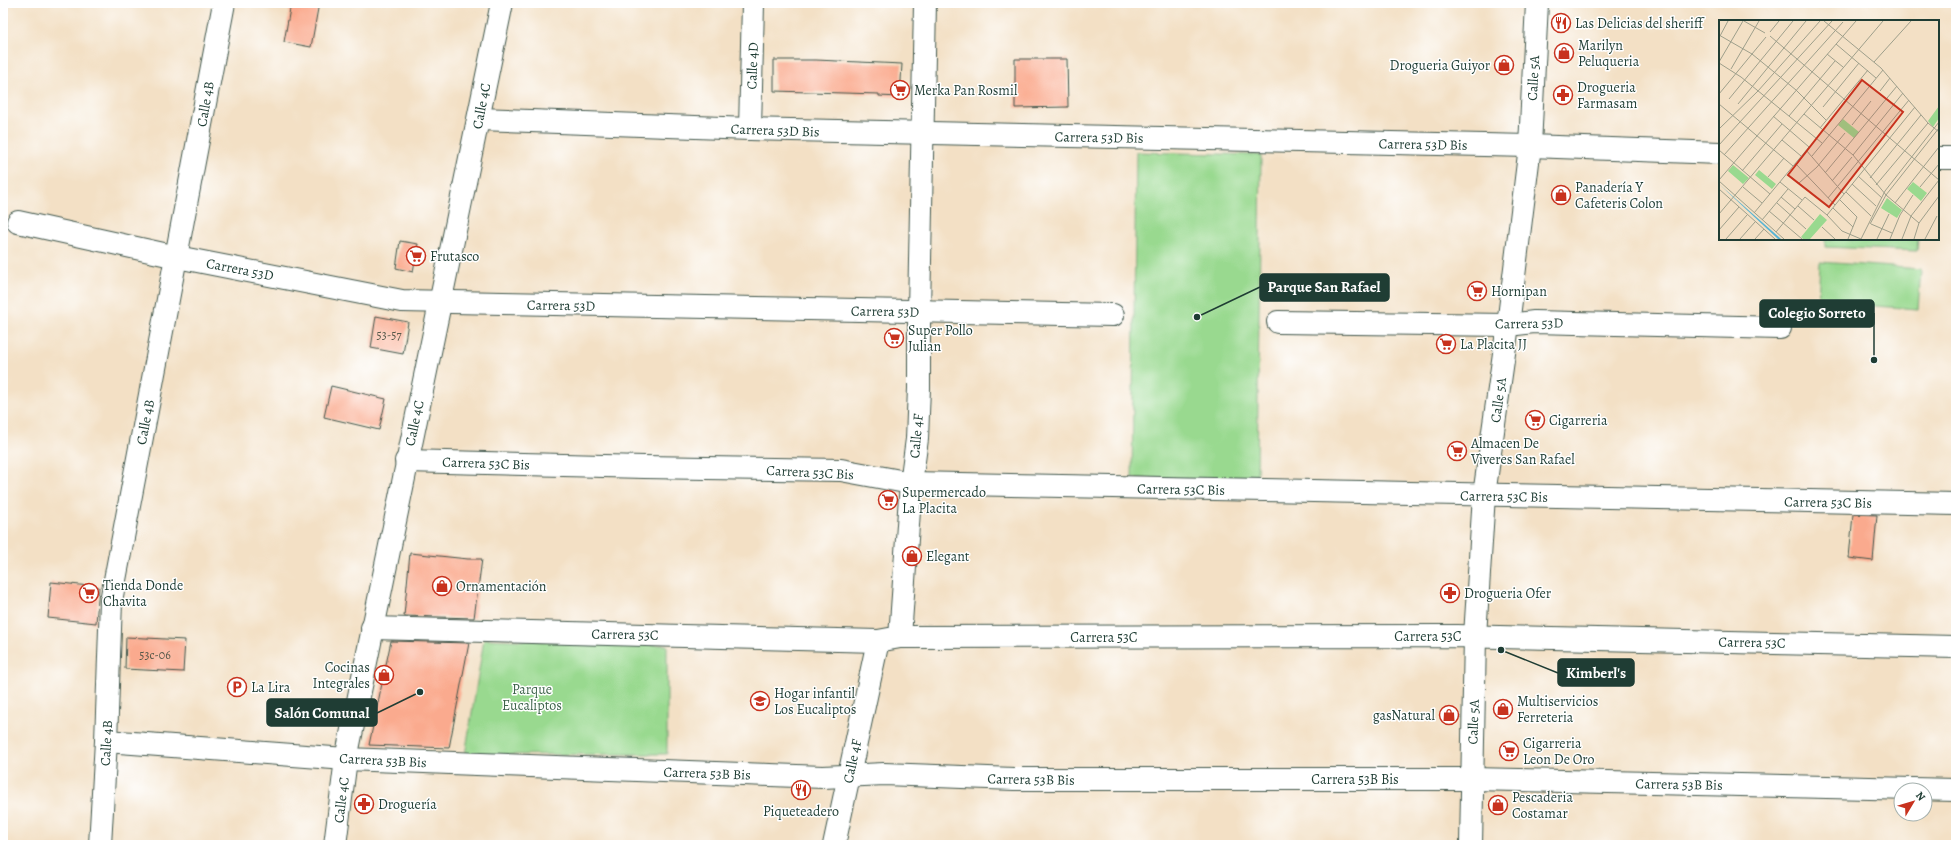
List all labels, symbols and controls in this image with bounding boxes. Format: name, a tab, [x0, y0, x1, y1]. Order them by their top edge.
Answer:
restaurant icon: Las Delicias del sheriff	[1550, 12, 1572, 34]
place label: Las Delicias del sheriff	[1575, 14, 1705, 33]
inset map	[1719, 20, 1939, 240]
place label: Marilyn Peluqueria	[1578, 36, 1640, 71]
street label: Calle 4D	[742, 42, 763, 90]
shop icon: Marilyn Peluqueria	[1553, 42, 1575, 64]
shop icon: Drogueria Guiyor	[1493, 54, 1515, 76]
street label: Calle 5A	[1523, 54, 1544, 101]
place label: Drogueria Guiyor	[1390, 56, 1491, 75]
place label: Drogueria Farmasam	[1577, 78, 1638, 113]
supermarket icon: Merka Pan Rosmil	[889, 79, 911, 101]
street label: Calle 4B	[192, 80, 219, 128]
street label: Calle 4C	[468, 81, 495, 131]
place label: Merka Pan Rosmil	[914, 81, 1018, 100]
pharmacy icon: Drogueria Farmasam	[1552, 84, 1574, 106]
street label: Carrera 53D Bis	[730, 119, 820, 142]
street label: Carrera 53D Bis	[1054, 127, 1144, 148]
street label: Carrera 53D Bis	[1378, 134, 1468, 155]
place label: Panadería Y Cafeteris Colon	[1575, 178, 1663, 213]
shop icon: Panadería Y Cafeteris Colon	[1550, 184, 1572, 206]
supermarket icon: Frutasco	[405, 245, 427, 267]
place label: Frutasco	[430, 247, 479, 266]
street label: Carrera 53D	[205, 254, 275, 285]
callout: Parque San Rafael	[1260, 274, 1389, 301]
text: Parque San Rafael	[1267, 277, 1381, 297]
supermarket icon: Hornipan	[1466, 280, 1488, 302]
place label: Hornipan	[1491, 282, 1547, 301]
street label: Carrera 53D	[527, 295, 595, 316]
callout: Colegio Sorreto	[1760, 300, 1874, 327]
street label: Carrera 53D	[851, 301, 919, 322]
text: Colegio Sorreto	[1768, 303, 1866, 323]
street label: Carrera 53D	[1495, 313, 1563, 334]
place label: Super Pollo Julian	[908, 321, 973, 356]
house number: 53-57	[377, 327, 402, 343]
supermarket icon: Super Pollo Julian	[883, 327, 905, 349]
supermarket icon: La Placita JJ	[1435, 333, 1457, 355]
place label: La Placita JJ	[1460, 335, 1527, 354]
street label: Calle 5A	[1486, 375, 1511, 424]
street label: Calle 4B	[132, 398, 159, 446]
street label: Calle 4C	[400, 398, 429, 448]
supermarket icon: Cigarreria	[1524, 409, 1546, 431]
place label: Cigarreria	[1549, 411, 1608, 430]
street label: Calle 4F	[905, 413, 928, 459]
place label: Almacen De Vìveres San Rafael	[1470, 434, 1575, 469]
supermarket icon: Almacen De Vìveres San Rafael	[1446, 440, 1468, 462]
street label: Carrera 53C Bis	[442, 452, 530, 475]
street label: Carrera 53C Bis	[766, 461, 854, 484]
street label: Carrera 53C Bis	[1137, 479, 1225, 500]
place label: Supermercado La Placita	[902, 483, 986, 518]
street label: Carrera 53C Bis	[1460, 486, 1548, 507]
supermarket icon: Supermercado La Placita	[877, 489, 899, 511]
street label: Carrera 53C Bis	[1784, 492, 1872, 513]
shop icon: Elegant	[901, 545, 923, 567]
place label: Elegant	[926, 547, 970, 566]
shop icon: Ornamentación	[431, 575, 453, 597]
place label: Tienda Donde Chavita	[103, 576, 183, 611]
place label: Ornamentación	[456, 577, 547, 596]
supermarket icon: Tienda Donde Chavita	[78, 582, 100, 604]
pharmacy icon: Drogueria Ofer	[1439, 582, 1461, 604]
place label: Drogueria Ofer	[1464, 584, 1552, 603]
street label: Carrera 53C	[591, 624, 659, 645]
street label: Carrera 53C	[1394, 627, 1462, 646]
street label: Carrera 53C	[1070, 628, 1138, 647]
street label: Carrera 53C	[1718, 632, 1786, 653]
house number: 53c-06	[139, 647, 171, 663]
place label: Cocinas Integrales	[313, 658, 370, 693]
callout: Kimberl's	[1558, 659, 1634, 686]
text: Kimberl's	[1566, 663, 1626, 683]
shop icon: Cocinas Integrales	[373, 664, 395, 686]
parking icon: La Lira	[226, 676, 248, 698]
place label: La Lira	[251, 678, 291, 697]
park label: Parque Eucaliptos	[502, 680, 562, 715]
place label: Hogar infantil Los Eucaliptos	[774, 684, 856, 719]
school or university icon: Hogar infantil Los Eucaliptos	[749, 690, 771, 712]
place label: Multiservicios Ferreteria	[1517, 692, 1598, 727]
street label: Calle 5A	[1463, 698, 1484, 745]
shop icon: Multiservicios Ferreteria	[1492, 698, 1514, 720]
callout: Salón Comunal	[267, 699, 377, 726]
text: Salón Comunal	[275, 703, 369, 723]
shop icon: gasNatural	[1438, 704, 1460, 726]
place label: gasNatural	[1373, 706, 1436, 725]
street label: Calle 4B	[96, 720, 117, 766]
place label: Cigarreria Leon De Oro	[1523, 734, 1595, 769]
street label: Calle 4F	[839, 737, 866, 785]
supermarket icon: Cigarreria Leon De Oro	[1498, 740, 1520, 762]
street label: Carrera 53B Bis	[339, 749, 427, 772]
street label: Carrera 53B Bis	[663, 762, 751, 785]
street label: Carrera 53B Bis	[987, 769, 1075, 790]
street label: Carrera 53B Bis	[1311, 770, 1399, 789]
street label: Carrera 53B Bis	[1635, 774, 1723, 795]
street label: Calle 4C	[329, 776, 354, 824]
restaurant icon: Piqueteadero	[790, 779, 812, 801]
north arrow	[1893, 782, 1933, 822]
place label: Pescaderia Costamar	[1512, 788, 1573, 823]
text: N	[1912, 788, 1929, 804]
pharmacy icon: Droguería	[353, 793, 375, 815]
shop icon: Pescaderia Costamar	[1487, 794, 1509, 816]
place label: Droguería	[378, 795, 437, 814]
place label: Piqueteadero	[763, 802, 839, 821]

